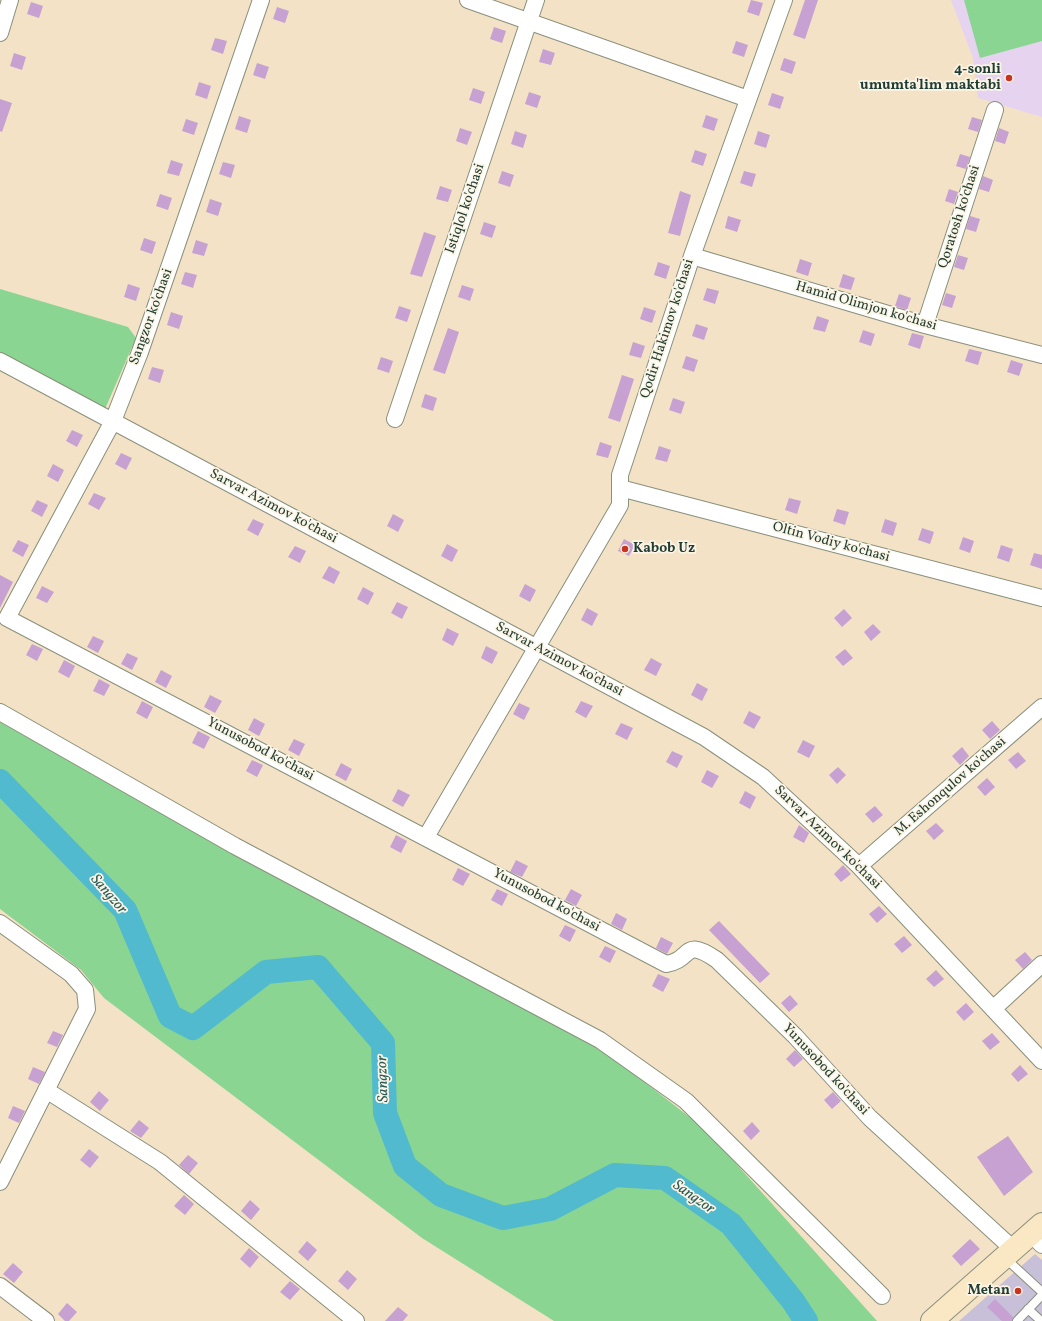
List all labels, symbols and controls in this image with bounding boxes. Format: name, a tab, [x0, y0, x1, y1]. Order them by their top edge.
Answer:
place label: 4-sonli umumta'lim maktabi	[860, 62, 1001, 94]
marker: 4-sonli umumta'lim maktabi	[1004, 73, 1014, 83]
street label: Istiqlol ko'chasi	[443, 162, 489, 256]
street label: Qoratosh ko'chasi	[935, 163, 985, 271]
street label: Qodir Hakimov ko'chasi	[638, 257, 698, 401]
street label: Sangzor ko'chasi	[127, 267, 177, 367]
street label: Hamid Olimjon ko'chasi	[793, 279, 939, 335]
street label: Sarvar Azimov ko'chasi	[206, 466, 340, 548]
street label: Oltin Vodiy ko'chasi	[771, 519, 891, 567]
place label: Kabob Uz	[633, 541, 695, 557]
marker: Kabob Uz	[620, 544, 630, 554]
street label: Sarvar Azimov ko'chasi	[492, 619, 626, 701]
street label: Yunusobod ko'chasi	[203, 715, 317, 785]
street label: M. Eshonqulov ko'chasi	[892, 734, 1010, 840]
street label: Sarvar Azimov ko'chasi	[770, 783, 884, 893]
street label: Yunusobod ko'chasi	[489, 866, 603, 936]
water label: Sangzor	[86, 871, 130, 919]
street label: Yunusobod ko'chasi	[778, 1021, 872, 1119]
water label: Sangzor	[374, 1055, 394, 1103]
water label: Sangzor	[669, 1177, 717, 1219]
place label: Metan	[967, 1283, 1010, 1299]
marker: Metan	[1013, 1286, 1023, 1296]

